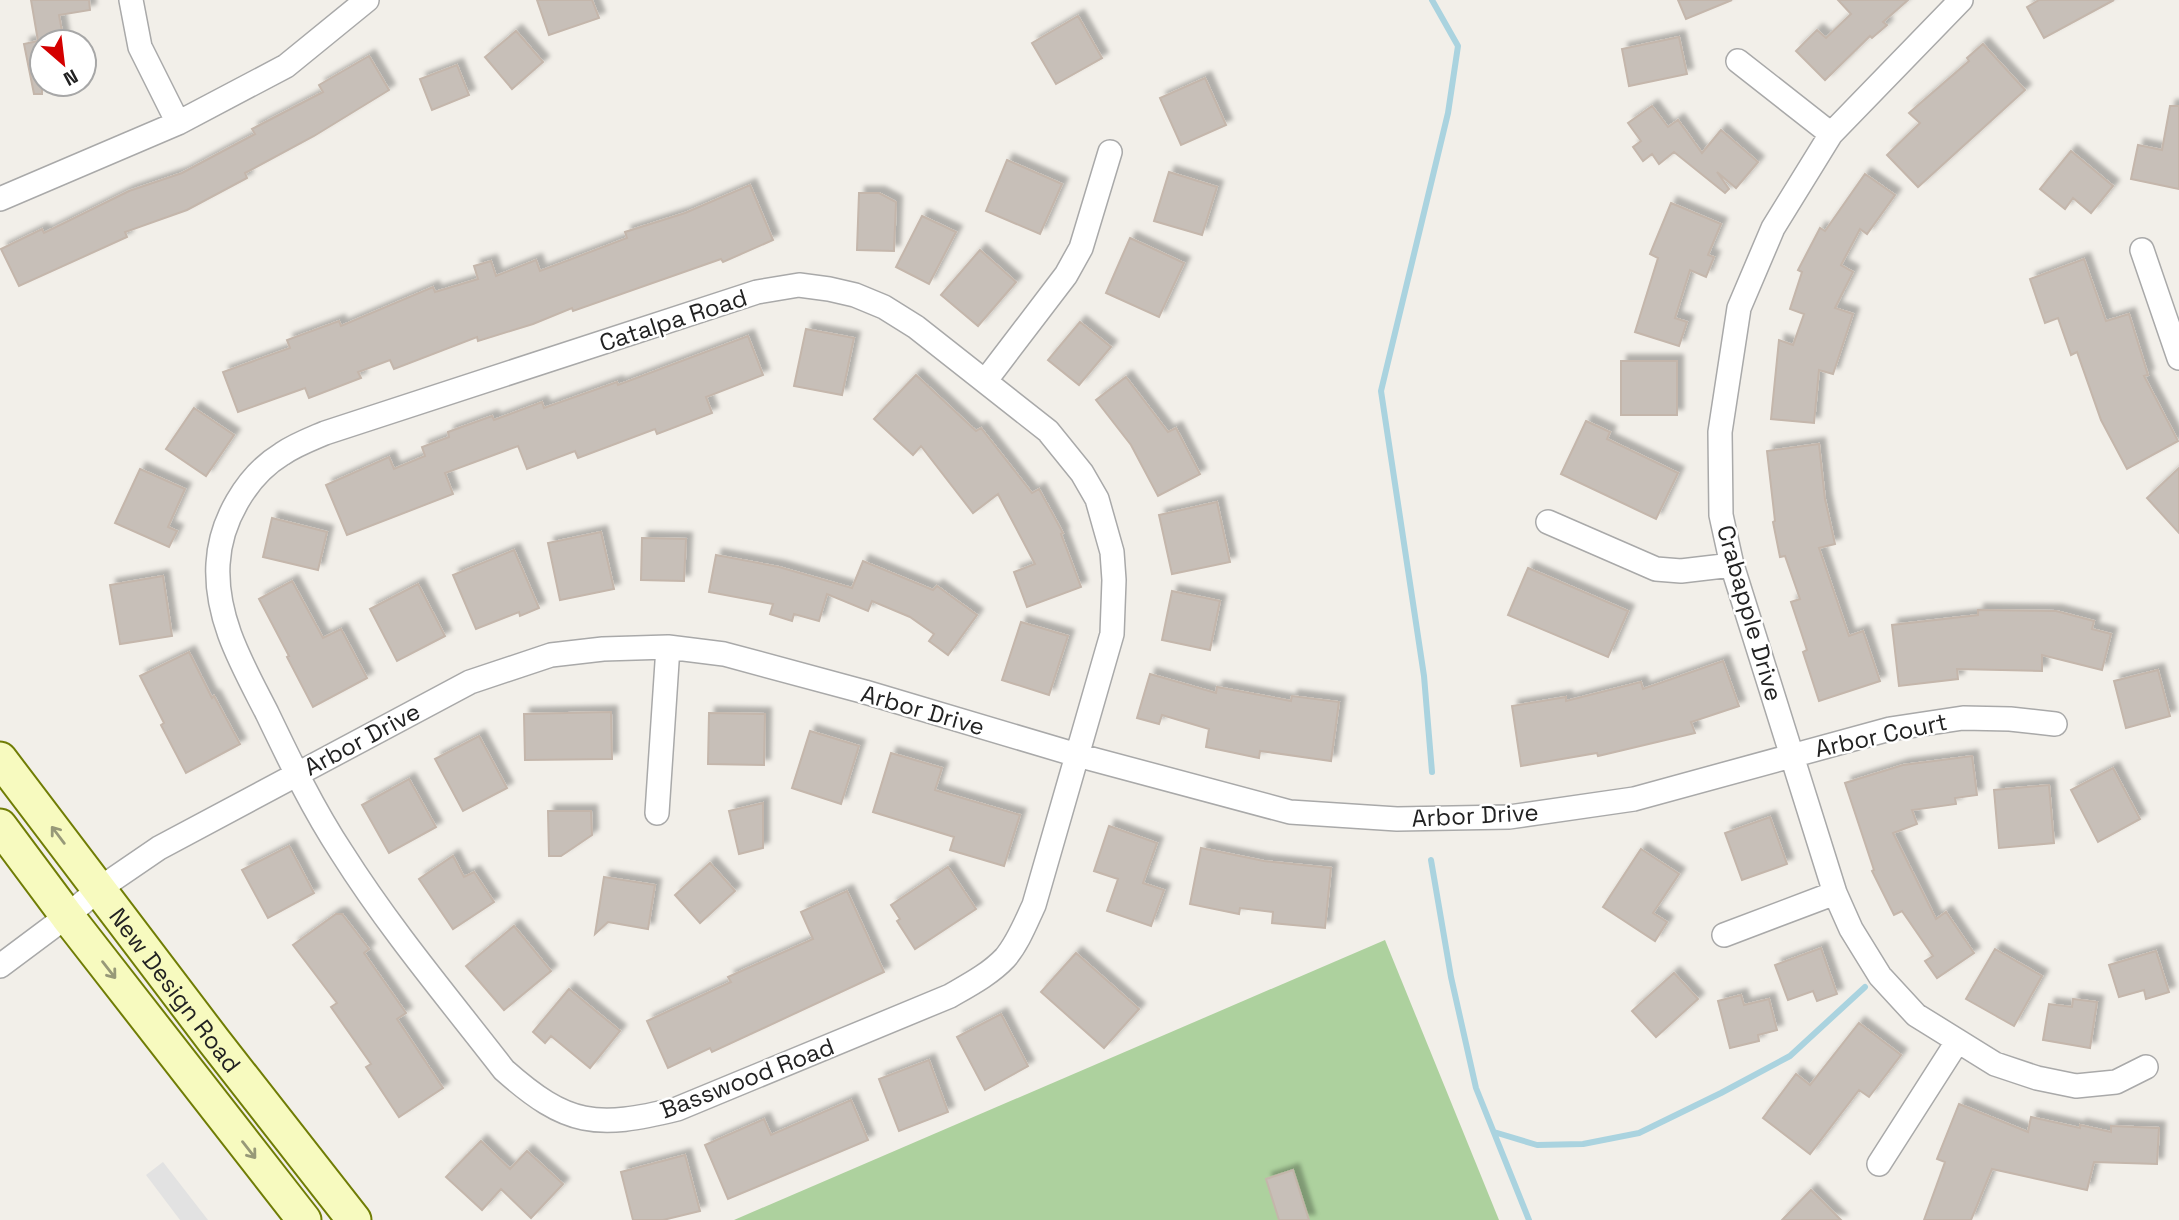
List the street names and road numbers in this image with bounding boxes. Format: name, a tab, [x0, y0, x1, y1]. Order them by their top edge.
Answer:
street label: Catalpa Road	[595, 282, 751, 358]
street label: Crabapple Drive	[1710, 521, 1790, 705]
street label: Arbor Drive	[858, 678, 988, 742]
street label: Arbor Drive	[299, 695, 425, 783]
street label: Arbor Court	[1812, 706, 1950, 764]
street label: Arbor Drive	[1411, 796, 1539, 834]
street label: New Design Road	[103, 901, 248, 1079]
street label: Basswood Road	[656, 1031, 838, 1125]

